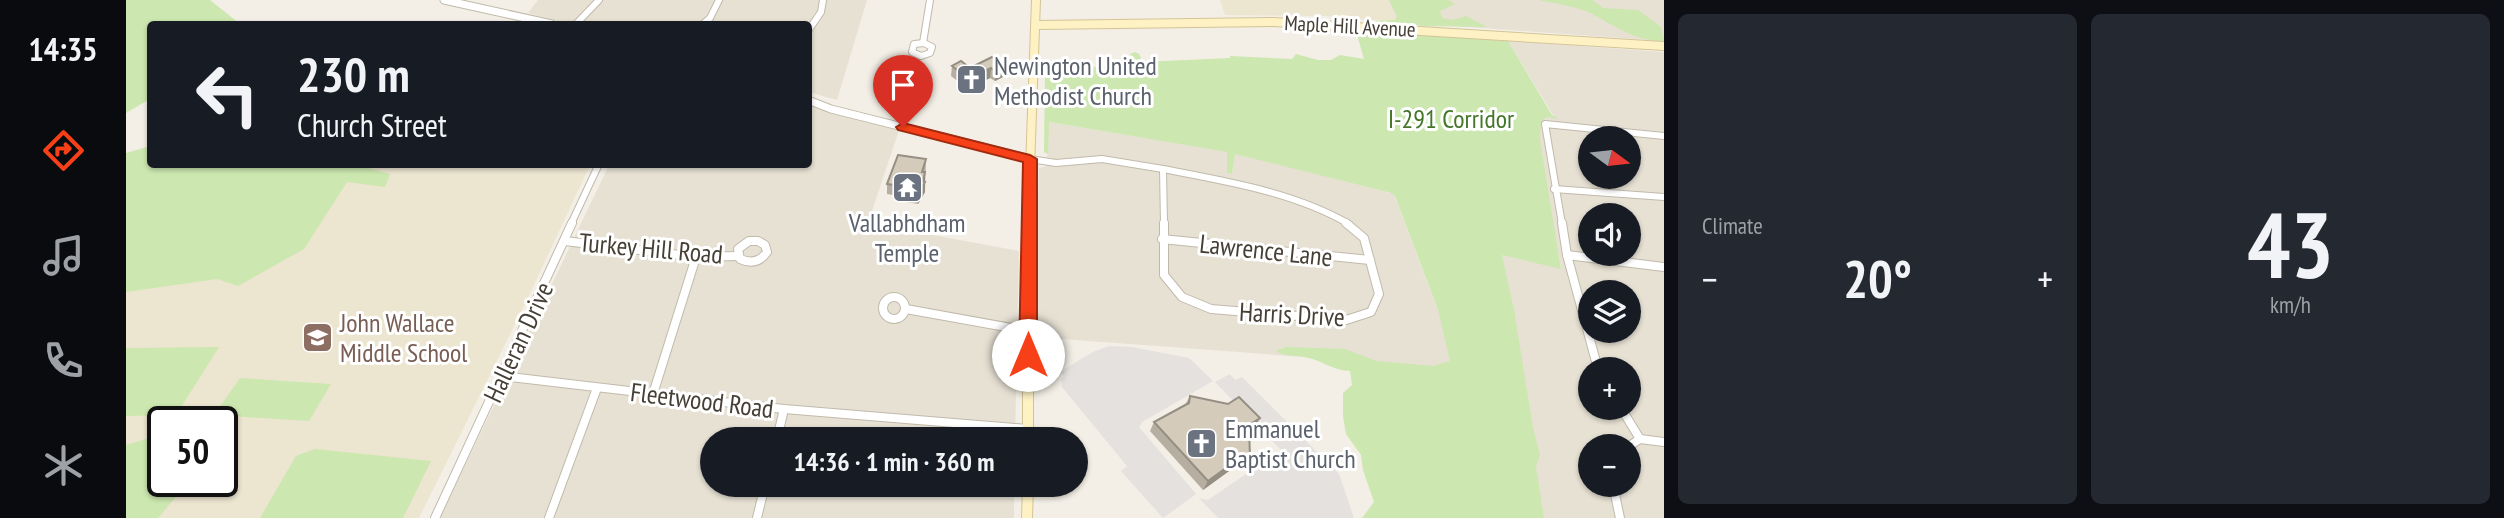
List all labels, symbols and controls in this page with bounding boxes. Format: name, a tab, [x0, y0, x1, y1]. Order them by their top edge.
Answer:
street label: Maple Hill Avenue	[1284, 9, 1416, 43]
text: 14:35	[28, 28, 98, 70]
text: 230 m	[297, 42, 410, 106]
icon: left	[182, 49, 273, 140]
place label: Newington United Methodist Church	[994, 49, 1157, 112]
pin	[873, 55, 933, 127]
church icon: Newington United Methodist Church	[954, 63, 988, 97]
icon: arrive	[884, 66, 922, 104]
park label: I-291 Corridor	[1388, 102, 1514, 135]
text: Church Street	[297, 104, 447, 146]
icon: directions	[39, 126, 88, 175]
north arrow	[1578, 126, 1642, 189]
map controls	[1578, 126, 1641, 497]
temple icon: Vallabhdham Temple	[890, 170, 924, 204]
text: 43	[2247, 185, 2334, 303]
button: sound	[1578, 203, 1641, 266]
place label: Vallabhdham Temple	[848, 206, 965, 269]
text: Climate	[1702, 211, 1763, 240]
street label: Turkey Hill Road	[578, 225, 724, 271]
street label: Lawrence Lane	[1198, 227, 1334, 273]
icon: music	[39, 231, 88, 280]
text: 20°	[1843, 245, 1912, 312]
text: −	[1702, 254, 1718, 303]
text: +	[2037, 254, 2053, 303]
street label: Halleran Drive	[476, 277, 560, 407]
button: layers	[1578, 280, 1641, 343]
text: km/h	[2270, 290, 2311, 319]
street label: Harris Drive	[1238, 295, 1346, 333]
place label: John Wallace Middle School	[339, 306, 467, 369]
position arrow	[991, 318, 1065, 392]
school or university icon: John Wallace Middle School	[300, 320, 334, 354]
icon: phone	[39, 336, 88, 385]
button: +	[1578, 357, 1641, 420]
street label: Fleetwood Road	[629, 375, 775, 425]
speed limit sign: 50	[147, 406, 238, 497]
place label: Emmanuel Baptist Church	[1225, 412, 1356, 475]
church icon: Emmanuel Baptist Church	[1185, 426, 1219, 460]
button: −	[1578, 434, 1641, 497]
icon: climate	[39, 441, 88, 490]
text: 14:36 · 1 min · 360 m	[794, 445, 994, 478]

